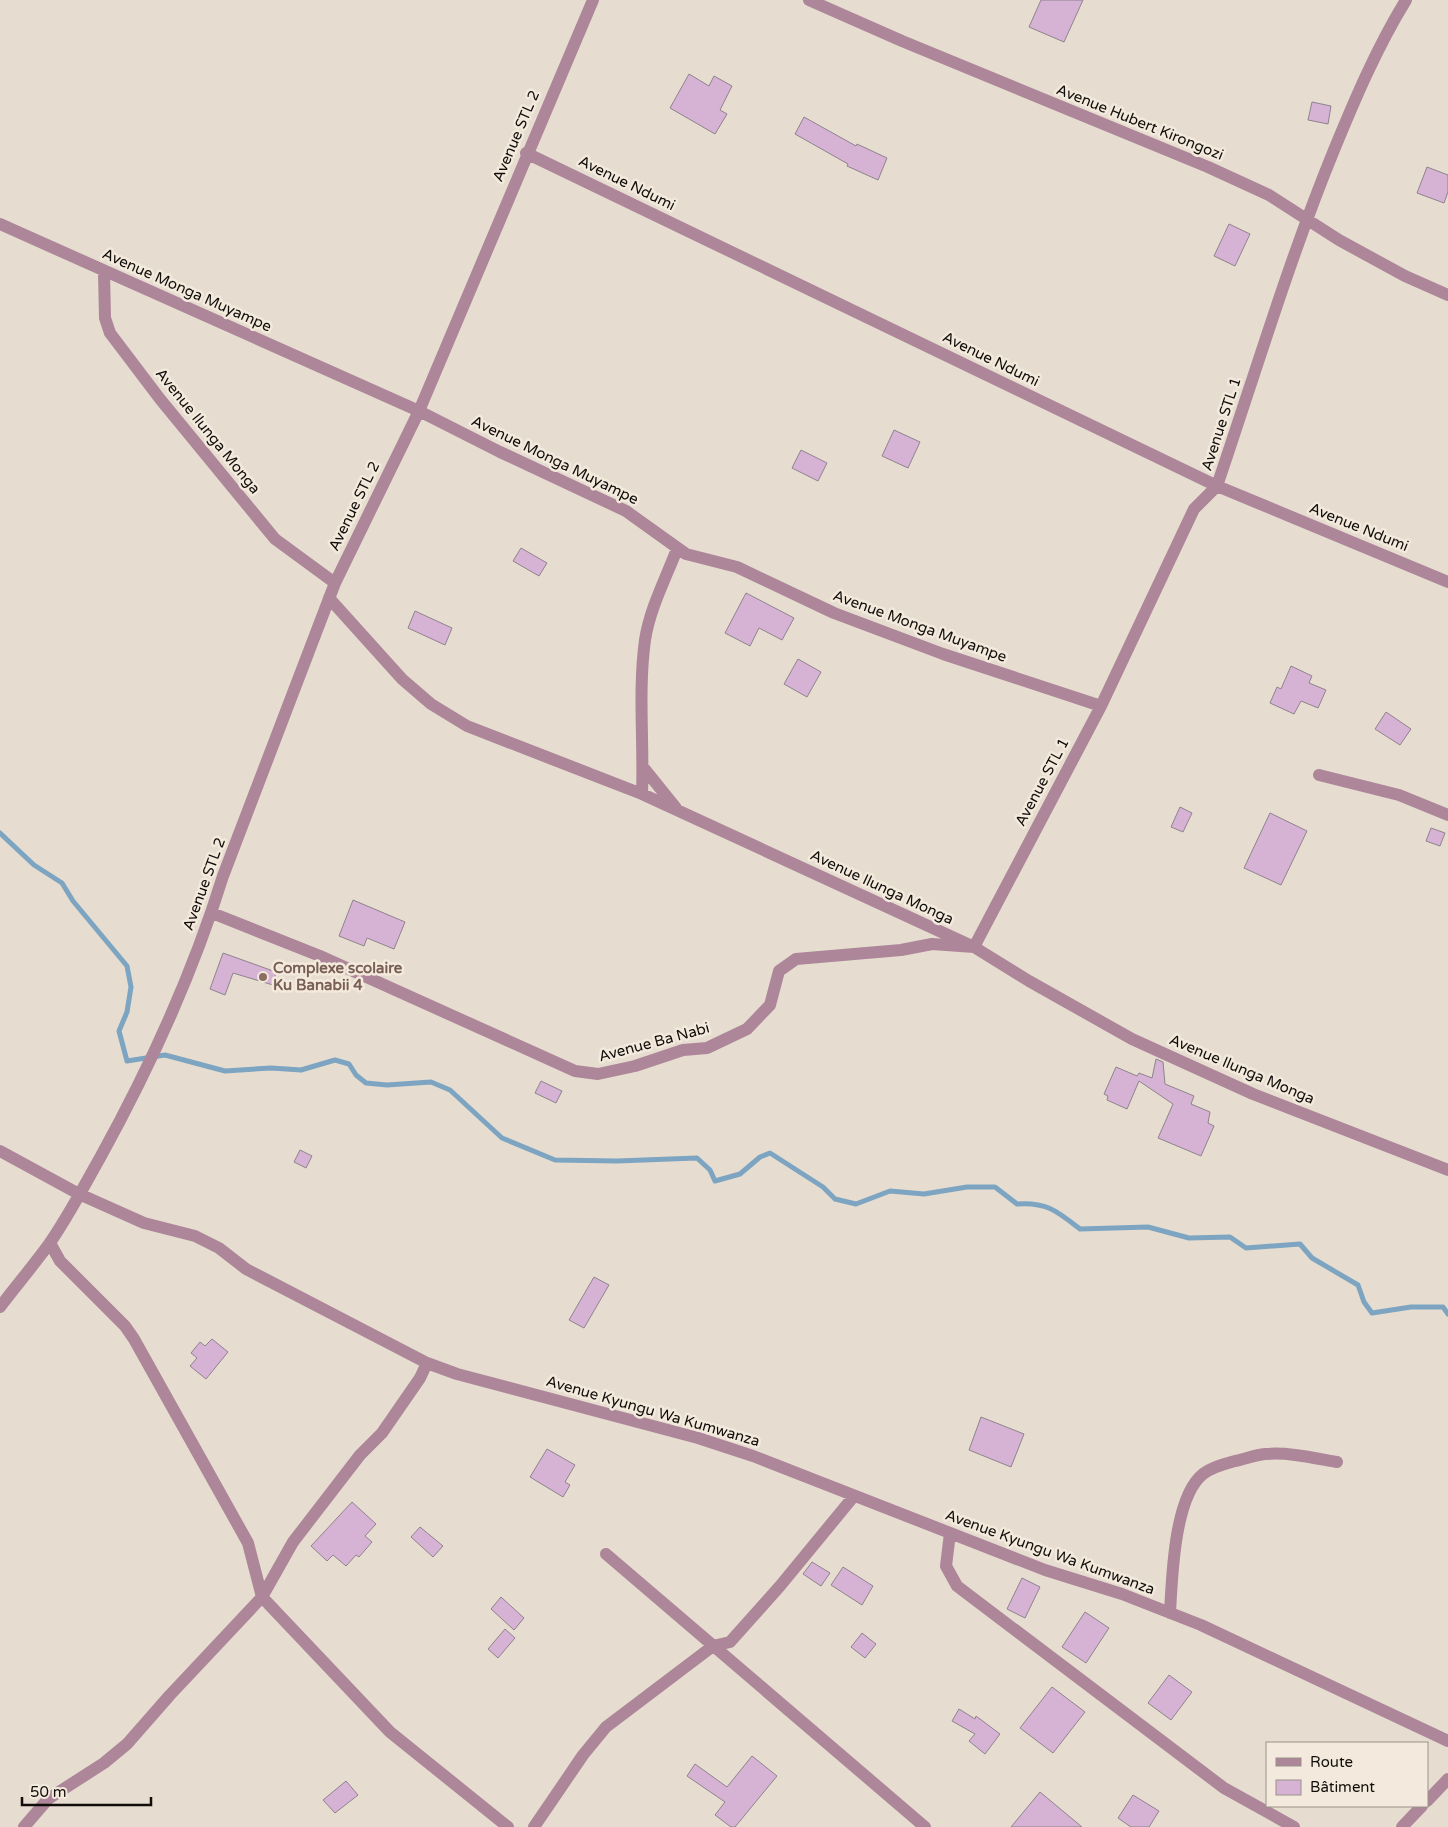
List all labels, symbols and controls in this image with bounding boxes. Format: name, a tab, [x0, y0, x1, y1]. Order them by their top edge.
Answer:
street label: Avenue Hubert Kirongozi	[1054, 80, 1226, 164]
street label: Avenue STL 2	[489, 88, 543, 184]
street label: Avenue Ndumi	[576, 152, 678, 214]
street label: Avenue Monga Muyampe	[100, 244, 274, 336]
street label: Avenue Ndumi	[940, 328, 1042, 390]
street label: Avenue Ilunga Monga	[152, 365, 264, 497]
street label: Avenue STL 1	[1197, 375, 1245, 473]
street label: Avenue Monga Muyampe	[469, 412, 641, 508]
street label: Avenue STL 2	[325, 458, 383, 554]
street label: Avenue Ndumi	[1307, 499, 1411, 555]
street label: Avenue Monga Muyampe	[831, 586, 1009, 666]
street label: Avenue STL 1	[1011, 735, 1073, 829]
street label: Avenue STL 2	[179, 835, 229, 933]
street label: Avenue Ilunga Monga	[808, 846, 956, 928]
place label: Complexe scolaire Ku Banabii 4	[273, 959, 403, 994]
marker: Complexe scolaire Ku Banabii 4	[257, 971, 269, 983]
street label: Avenue Ba Nabi	[597, 1019, 711, 1065]
street label: Avenue Ilunga Monga	[1167, 1030, 1317, 1108]
street label: Avenue Kyungu Wa Kumwanza	[544, 1372, 762, 1450]
street label: Avenue Kyungu Wa Kumwanza	[943, 1506, 1157, 1598]
legend	[1266, 1742, 1428, 1807]
text: Route	[1310, 1753, 1353, 1771]
scale bar	[22, 1774, 151, 1806]
text: Bâtiment	[1310, 1778, 1375, 1796]
text: 50 m	[30, 1783, 67, 1801]

